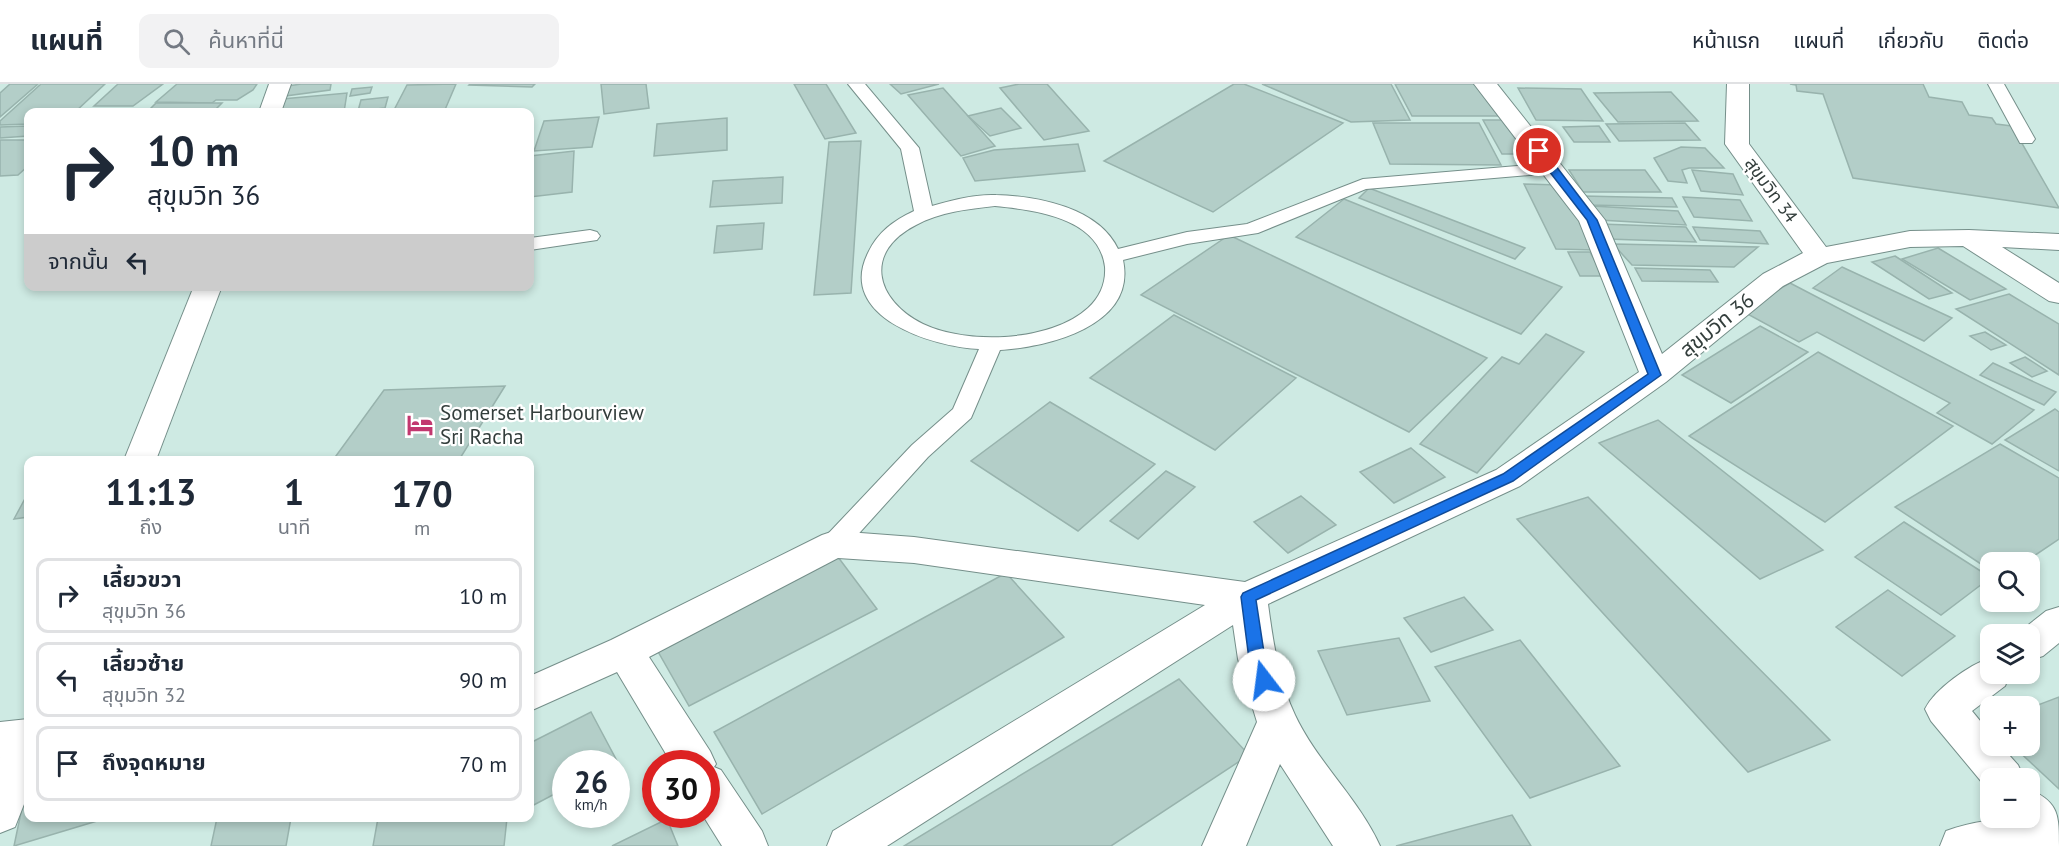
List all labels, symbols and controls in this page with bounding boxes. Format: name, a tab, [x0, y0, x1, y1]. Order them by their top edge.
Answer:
search box	[139, 14, 559, 68]
text: แผนที่	[30, 21, 103, 58]
icon: search	[160, 25, 193, 58]
text: ค้นหาที่นี่	[208, 26, 284, 54]
text: หน้าแรก	[1692, 27, 1760, 54]
text: แผนที่	[1793, 27, 1844, 54]
text: เกี่ยวกับ	[1877, 27, 1944, 54]
text: ติดต่อ	[1977, 27, 2029, 54]
text: 10 m	[147, 123, 239, 178]
pin	[1513, 125, 1564, 176]
icon: right	[48, 132, 126, 210]
icon: arrive	[1522, 134, 1555, 167]
street label: สุขุมวิท 34	[1740, 152, 1803, 227]
text: สุขุมวิท 36	[147, 178, 260, 212]
icon: left	[121, 246, 154, 279]
text: จากนั้น	[48, 247, 109, 275]
street label: สุขุมวิท 36	[1674, 286, 1759, 363]
place label: Somerset Harbourview Sri Racha	[440, 399, 644, 450]
hotel icon: Somerset Harbourview Sri Racha	[405, 410, 435, 440]
text: 11:13	[105, 468, 197, 515]
text: 1	[284, 468, 304, 515]
text: 170	[392, 470, 453, 517]
text: ถึง	[139, 514, 162, 540]
text: นาที	[278, 514, 310, 540]
text: m	[414, 515, 430, 541]
map controls	[1980, 552, 2040, 828]
button: search	[1980, 552, 2040, 612]
text: เลี้ยวขวา	[102, 565, 182, 593]
icon: right	[51, 579, 84, 612]
text: 10 m	[459, 582, 507, 610]
text: สุขุมวิท 36	[102, 598, 186, 624]
button: layers	[1980, 624, 2040, 684]
position arrow	[1232, 648, 1296, 712]
text: เลี้ยวซ้าย	[102, 649, 184, 677]
icon: left	[51, 663, 84, 696]
text: 90 m	[459, 666, 507, 694]
text: สุขุมวิท 32	[102, 682, 186, 708]
button: +	[1980, 696, 2040, 756]
icon: arrive	[51, 747, 84, 780]
text: ถึงจุดหมาย	[102, 748, 206, 776]
text: 70 m	[459, 750, 507, 778]
speed limit sign: 30	[642, 750, 720, 828]
text: 26	[574, 762, 608, 801]
button: −	[1980, 768, 2040, 828]
text: km/h	[575, 795, 607, 814]

